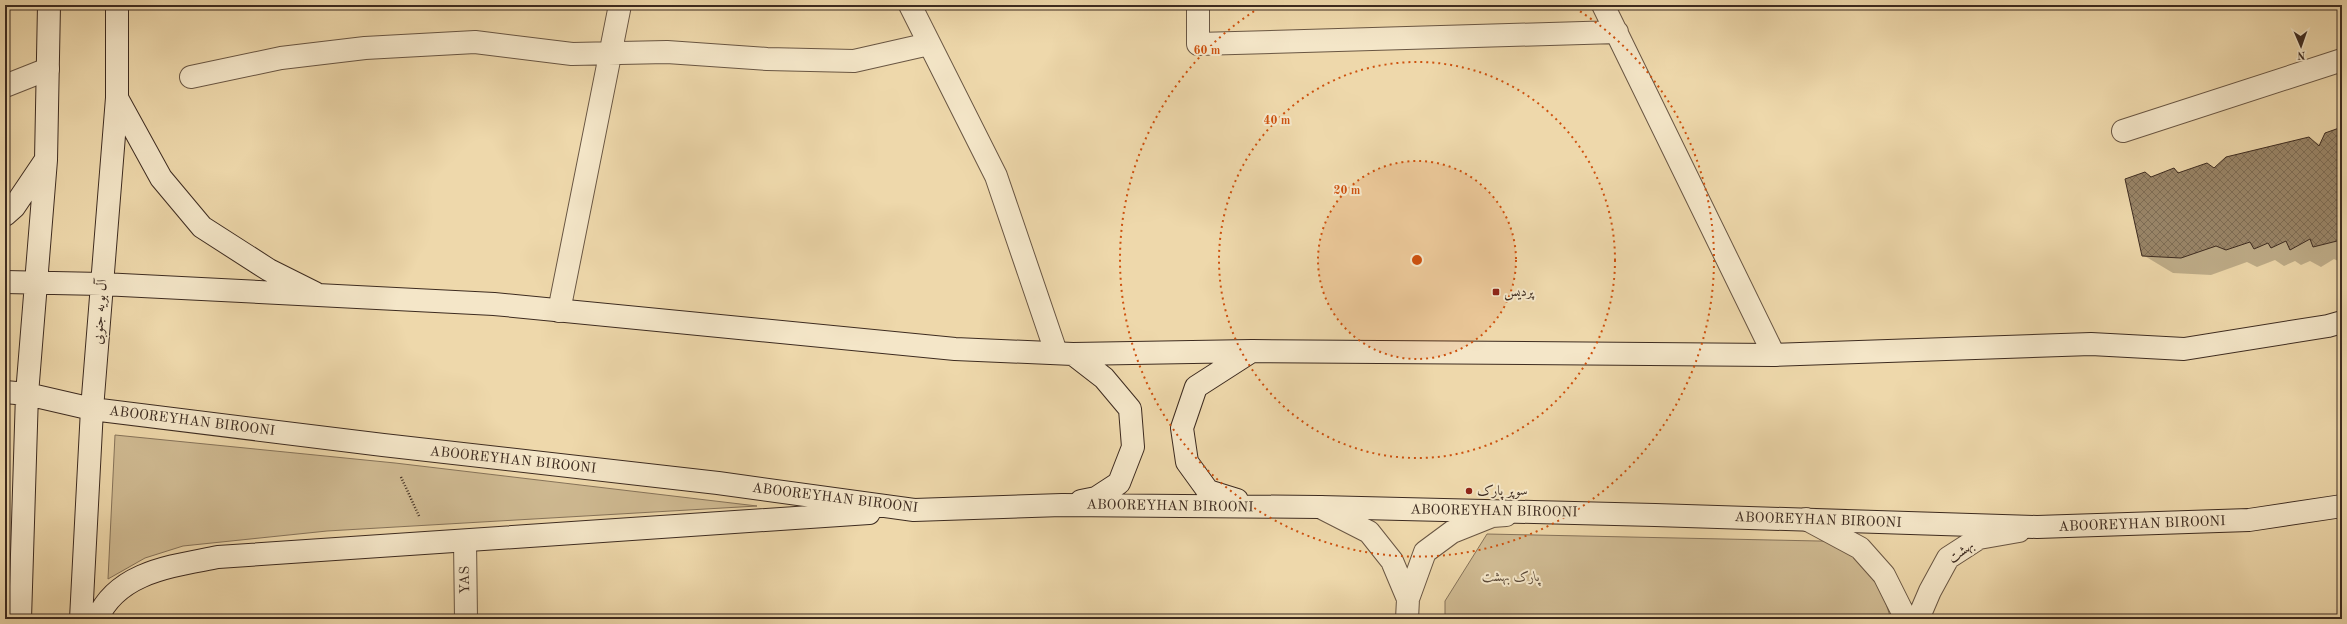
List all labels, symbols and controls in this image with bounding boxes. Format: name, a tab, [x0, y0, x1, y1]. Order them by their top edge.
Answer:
north arrow	[2281, 26, 2321, 66]
text: 60 m	[1194, 45, 1221, 57]
text: N	[2296, 49, 2306, 60]
text: 40 m	[1264, 115, 1291, 127]
text: 20 m	[1334, 185, 1361, 197]
centre of rings	[1410, 253, 1424, 267]
street label: آل بویه جنوبی	[89, 277, 111, 345]
place label: پردیس	[1504, 285, 1535, 301]
marker: پردیس	[1491, 287, 1501, 297]
street label: ABOOREYHAN BIROONI	[108, 404, 276, 438]
street label: ABOOREYHAN BIROONI	[429, 444, 597, 476]
street label: ABOOREYHAN BIROONI	[751, 481, 919, 515]
place label: سوپر پارک	[1477, 484, 1528, 501]
marker: سوپر پارک	[1464, 486, 1474, 496]
street label: ABOOREYHAN BIROONI	[1086, 498, 1254, 514]
street label: ABOOREYHAN BIROONI	[1410, 503, 1578, 519]
street label: ABOOREYHAN BIROONI	[1734, 510, 1902, 530]
street label: ABOOREYHAN BIROONI	[2058, 514, 2226, 534]
street label: بهشت	[1946, 538, 1977, 568]
street label: YAS	[458, 566, 472, 594]
park label: پارک بهشت	[1482, 570, 1541, 587]

